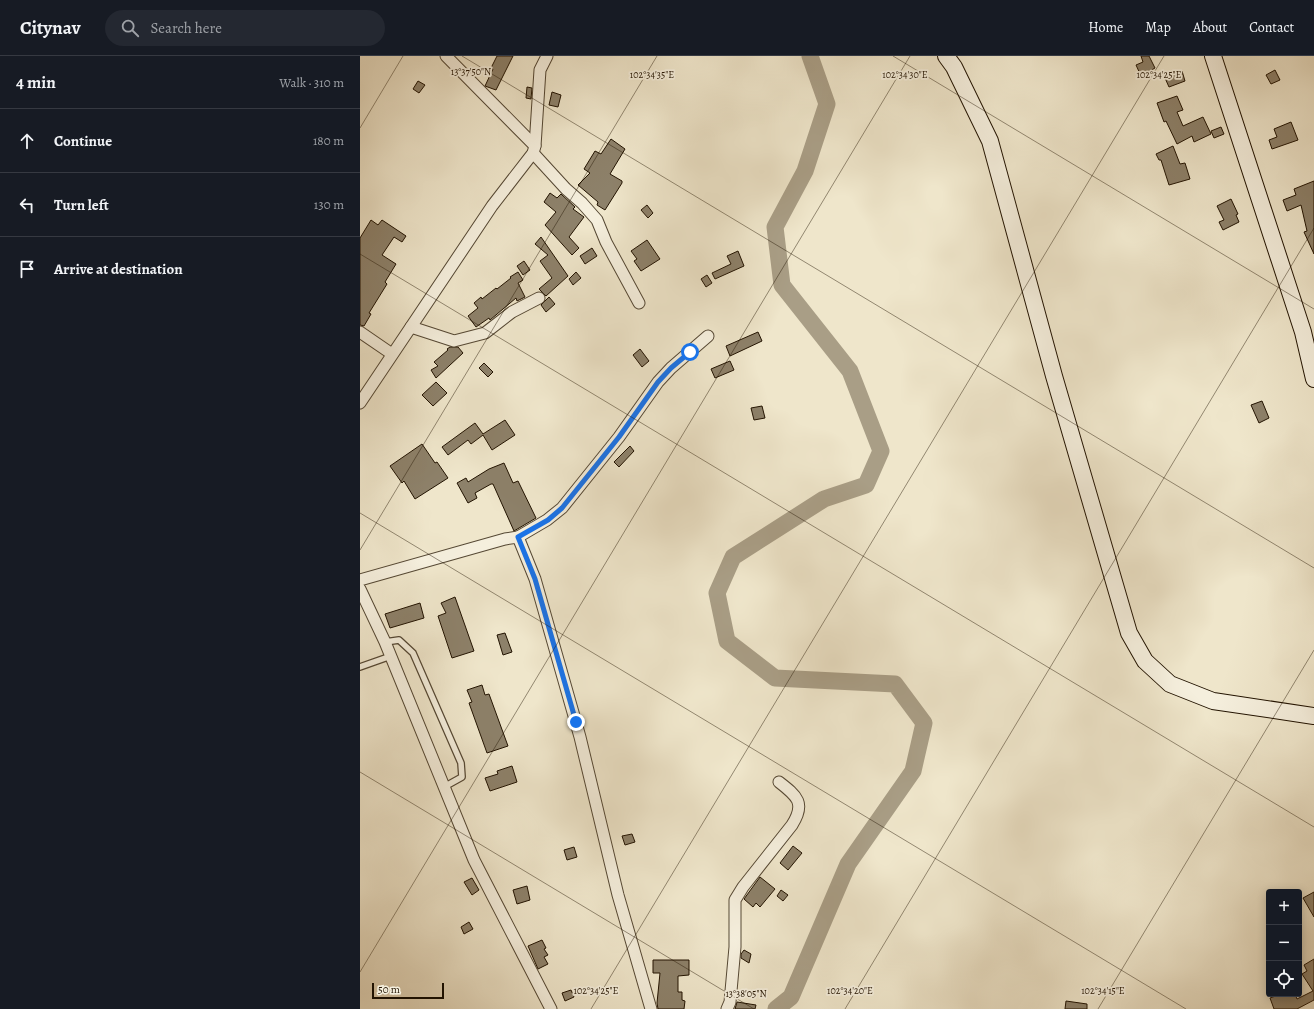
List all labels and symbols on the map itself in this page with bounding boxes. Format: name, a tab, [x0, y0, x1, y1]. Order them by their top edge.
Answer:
text: 13°37'50"N	[451, 65, 491, 78]
text: 102°34'35"E	[630, 68, 674, 81]
text: 102°34'30"E	[882, 68, 928, 81]
text: 102°34'25"E	[1137, 68, 1182, 81]
route start	[681, 343, 699, 361]
route end	[567, 713, 585, 731]
scale bar	[372, 981, 444, 1000]
text: 102°34'25"E	[574, 984, 619, 997]
text: 102°34'20"E	[827, 984, 873, 997]
text: 102°34'15"E	[1081, 984, 1125, 997]
text: 13°38'05"N	[725, 987, 767, 1000]

